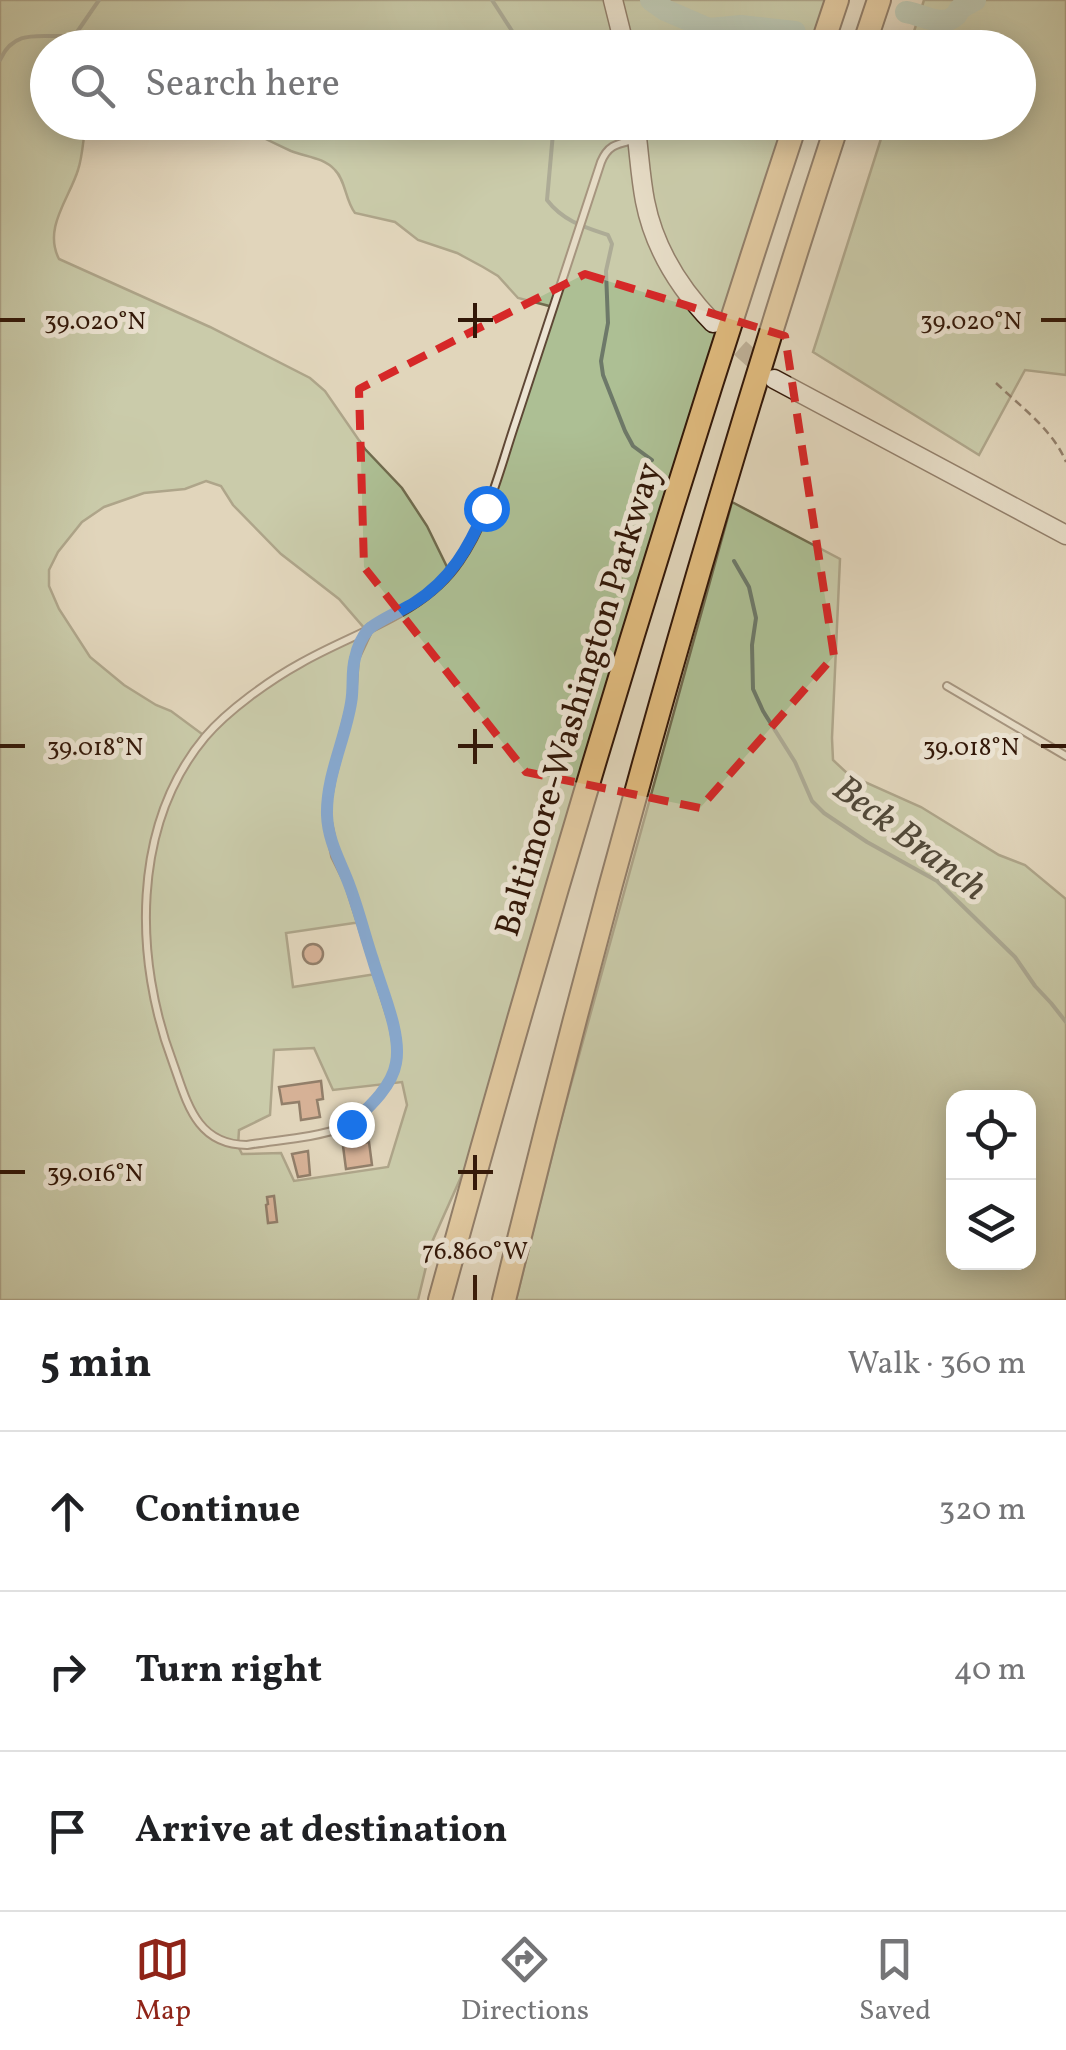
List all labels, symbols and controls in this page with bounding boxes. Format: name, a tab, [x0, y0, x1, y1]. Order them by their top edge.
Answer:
search box	[30, 30, 1036, 140]
icon: search	[65, 58, 120, 113]
text: Search here	[145, 59, 340, 112]
text: 39.020°N	[44, 305, 146, 340]
text: 39.020°N	[920, 305, 1022, 340]
street label: Baltimore-Washington Parkway	[485, 457, 675, 943]
route start	[464, 486, 510, 532]
text: 39.018°N	[47, 731, 143, 766]
text: 39.018°N	[923, 731, 1019, 766]
water label: Beck Branch	[821, 764, 997, 915]
map controls	[946, 1090, 1036, 1270]
button: locate	[946, 1090, 1036, 1180]
route end	[329, 1102, 375, 1148]
text: 39.016°N	[47, 1157, 143, 1192]
button: layers	[946, 1180, 1036, 1270]
text: 76.860°W	[422, 1235, 528, 1270]
text: 5 min	[40, 1336, 152, 1395]
text: Walk · 360 m	[848, 1343, 1026, 1387]
icon: ahead	[40, 1484, 95, 1539]
text: Continue	[135, 1485, 300, 1538]
text: 320 m	[939, 1489, 1026, 1533]
icon: right	[40, 1644, 95, 1699]
text: Turn right	[135, 1645, 322, 1698]
text: 40 m	[954, 1649, 1026, 1693]
icon: arrive	[40, 1804, 95, 1859]
text: Arrive at destination	[135, 1805, 508, 1858]
tab: Map	[135, 1932, 191, 2031]
tab: Directions	[461, 1932, 589, 2031]
tab: Saved	[859, 1932, 931, 2031]

